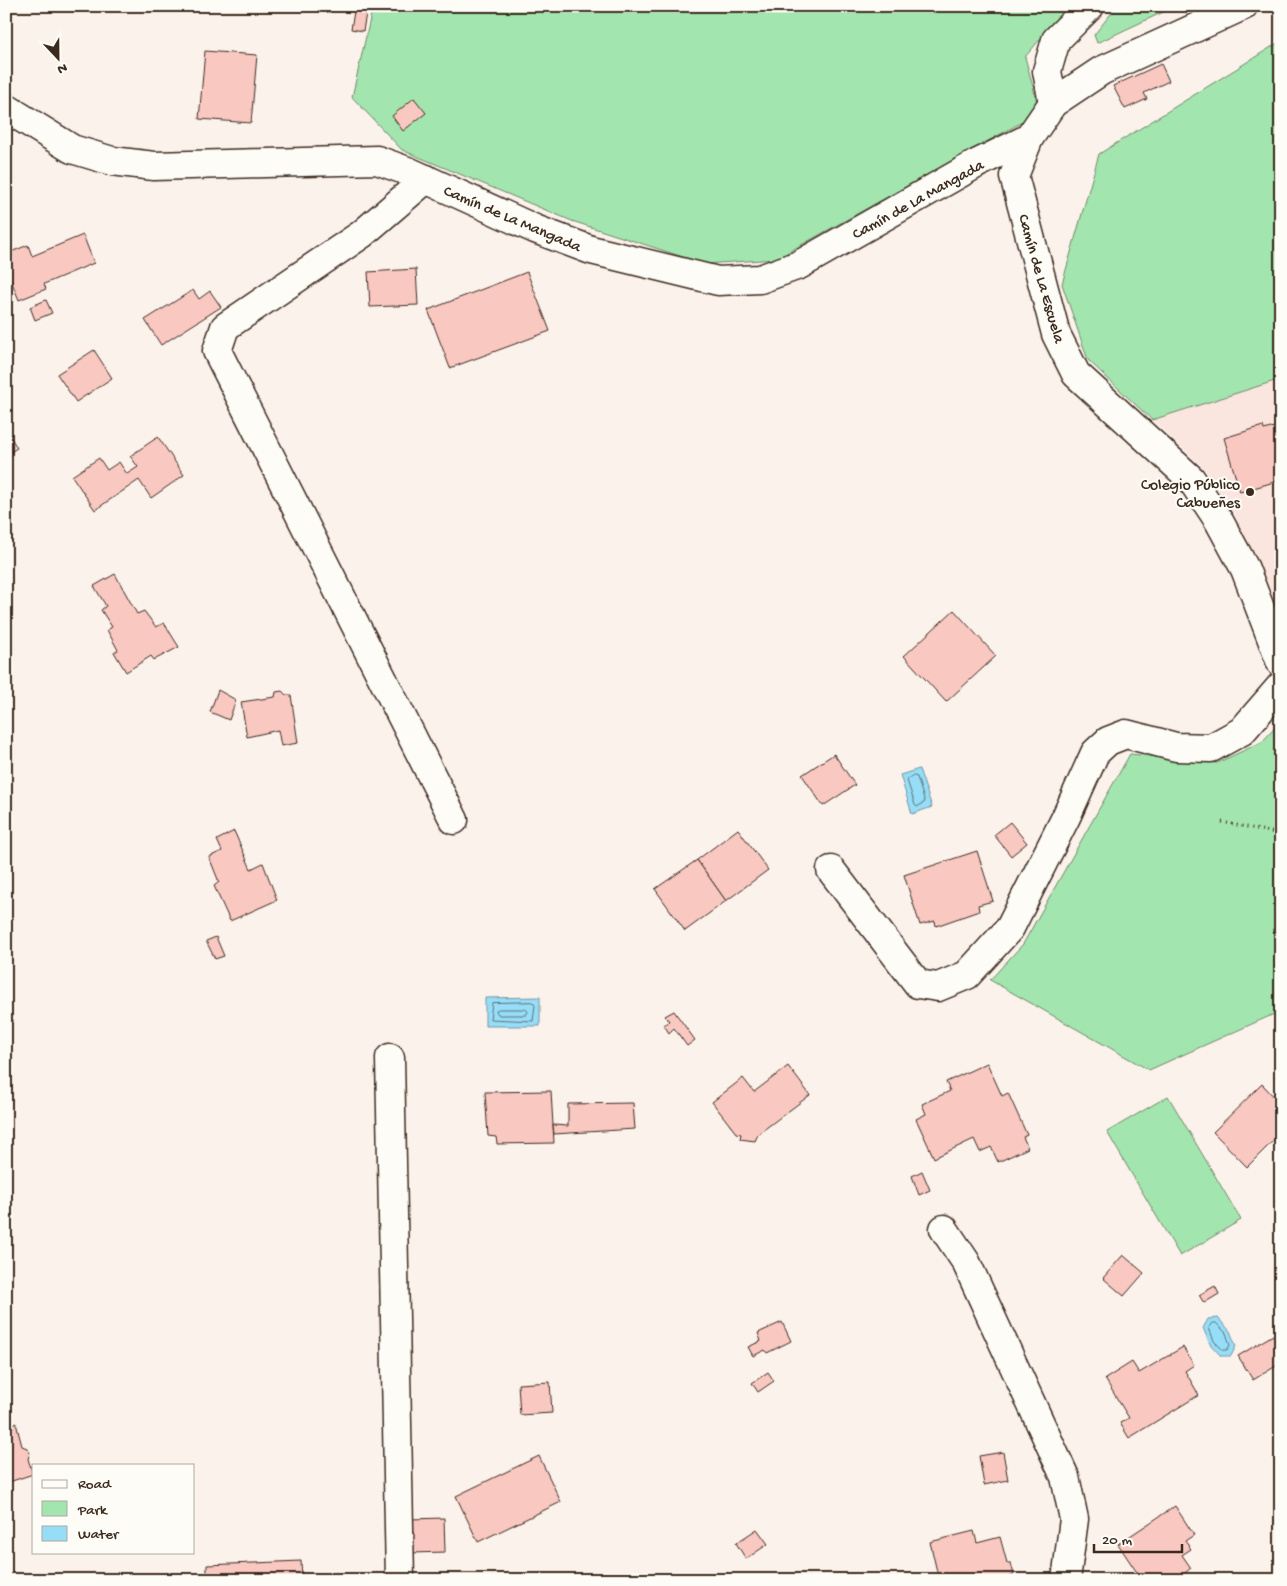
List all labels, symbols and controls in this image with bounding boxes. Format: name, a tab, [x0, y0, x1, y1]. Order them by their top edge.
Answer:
north arrow	[32, 32, 82, 82]
text: N	[55, 58, 69, 77]
street label: Camín de La Mangada	[850, 156, 989, 245]
street label: Camín de La Mangada	[440, 183, 584, 258]
street label: Camín de La Escuela	[1012, 212, 1067, 347]
place label: Colegio Público Cabueñes	[1141, 477, 1241, 514]
marker: Colegio Público Cabueñes	[1244, 486, 1256, 498]
legend	[32, 1464, 195, 1554]
text: Road	[78, 1476, 112, 1494]
text: Park	[77, 1502, 108, 1520]
scale bar	[1094, 1521, 1182, 1553]
text: Water	[78, 1526, 120, 1544]
text: 20 m	[1102, 1532, 1132, 1550]

